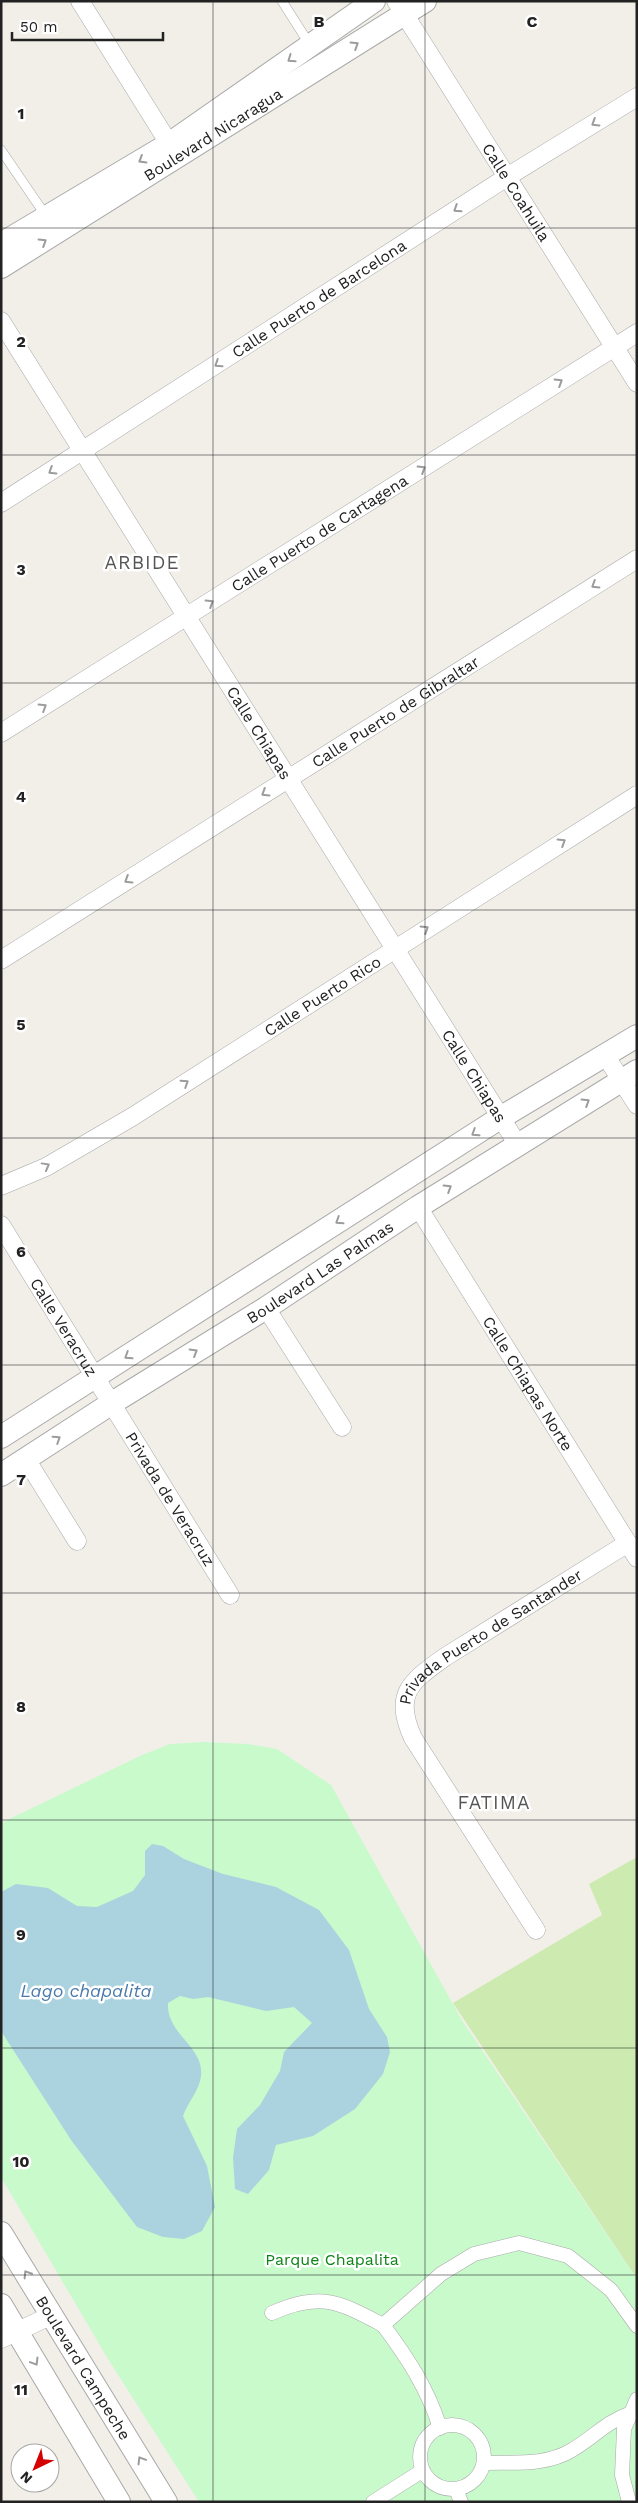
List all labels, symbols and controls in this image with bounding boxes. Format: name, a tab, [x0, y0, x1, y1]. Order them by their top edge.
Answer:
scale bar	[12, 10, 164, 42]
text: B	[314, 12, 325, 31]
text: C	[527, 12, 538, 31]
text: 50 m	[20, 18, 57, 36]
one-way arrow	[350, 42, 359, 51]
one-way arrow	[288, 53, 297, 62]
street label: Boulevard Nicaragua	[140, 84, 285, 185]
text: 1	[18, 104, 24, 123]
one-way arrow	[592, 117, 601, 126]
street label: Calle Coahuila	[479, 140, 555, 245]
one-way arrow	[139, 153, 148, 163]
one-way arrow	[454, 203, 463, 212]
street label: Calle Puerto de Barcelona	[228, 235, 409, 361]
one-way arrow	[37, 238, 46, 248]
text: 2	[16, 332, 26, 351]
one-way arrow	[215, 358, 224, 367]
one-way arrow	[553, 379, 563, 388]
one-way arrow	[48, 465, 58, 474]
one-way arrow	[416, 466, 425, 475]
street label: Calle Puerto de Cartagena	[228, 470, 411, 595]
district label: ARBIDE	[104, 551, 180, 574]
text: 3	[16, 560, 26, 579]
one-way arrow	[592, 579, 601, 589]
one-way arrow	[205, 599, 214, 609]
street label: Calle Puerto de Gibraltar	[308, 651, 483, 771]
street label: Calle Chiapas	[223, 683, 296, 783]
one-way arrow	[37, 704, 46, 713]
text: 4	[16, 787, 26, 806]
one-way arrow	[262, 787, 271, 796]
one-way arrow	[557, 839, 566, 849]
one-way arrow	[124, 874, 134, 883]
one-way arrow	[419, 925, 428, 935]
street label: Calle Puerto Rico	[260, 951, 384, 1040]
text: 5	[16, 1015, 26, 1034]
street label: Calle Chiapas	[438, 1026, 511, 1126]
one-way arrow	[179, 1079, 188, 1089]
one-way arrow	[581, 1099, 590, 1108]
one-way arrow	[472, 1127, 481, 1137]
one-way arrow	[40, 1163, 49, 1173]
one-way arrow	[443, 1185, 452, 1194]
one-way arrow	[335, 1215, 344, 1224]
street label: Boulevard Las Palmas	[243, 1217, 397, 1327]
text: 6	[16, 1242, 26, 1261]
street label: Calle Veracruz	[27, 1274, 102, 1380]
street label: Calle Chiapas Norte	[479, 1313, 577, 1454]
one-way arrow	[189, 1349, 198, 1359]
one-way arrow	[124, 1350, 134, 1359]
street label: Privada de Veracruz	[122, 1428, 219, 1569]
one-way arrow	[51, 1436, 60, 1445]
text: 7	[16, 1470, 26, 1489]
street label: Privada Puerto de Santander	[395, 1564, 586, 1706]
text: 8	[16, 1697, 26, 1716]
district label: FATIMA	[458, 1791, 530, 1814]
text: 9	[16, 1925, 26, 1944]
water label: Lago chapalita	[20, 1980, 152, 2001]
text: 10	[12, 2152, 30, 2171]
park label: Parque Chapalita	[265, 2250, 399, 2269]
one-way arrow	[23, 2270, 33, 2279]
street label: Boulevard Campeche	[32, 2292, 135, 2443]
one-way arrow	[29, 2356, 39, 2365]
text: 11	[14, 2380, 28, 2399]
north arrow	[10, 2443, 60, 2493]
one-way arrow	[137, 2457, 147, 2466]
text: N	[17, 2468, 35, 2487]

